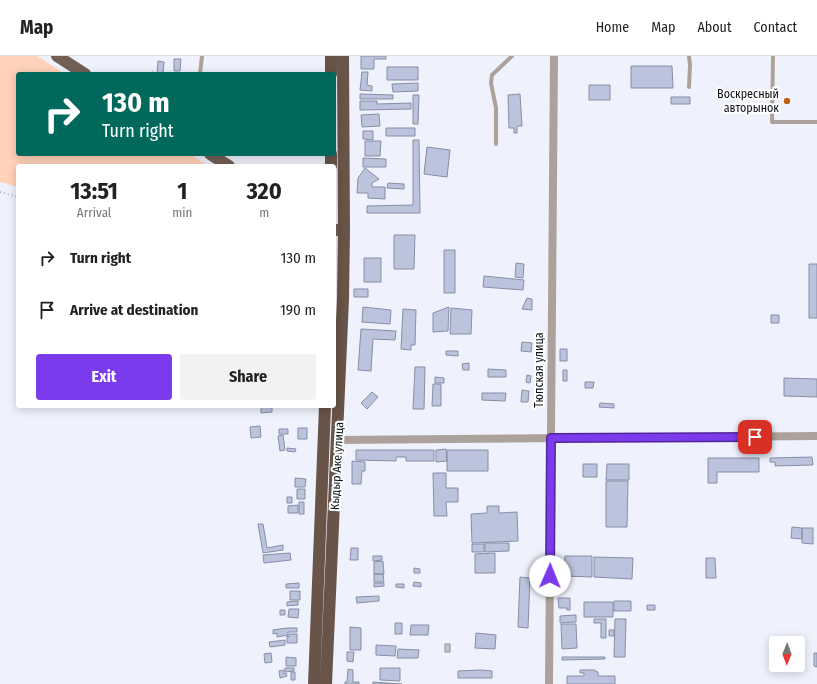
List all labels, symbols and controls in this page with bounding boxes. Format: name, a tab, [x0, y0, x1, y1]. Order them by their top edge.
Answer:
text: Map	[20, 16, 53, 39]
text: Home	[596, 19, 629, 36]
text: Map	[651, 19, 675, 36]
text: About	[697, 19, 732, 36]
text: Contact	[754, 19, 797, 36]
text: 130 m	[102, 86, 170, 119]
place label: Воскресный авторынок	[717, 87, 779, 115]
icon: right	[36, 88, 88, 140]
marker: Воскресный авторынок	[782, 96, 792, 106]
text: Turn right	[102, 120, 174, 142]
text: 13:51	[70, 177, 118, 205]
text: 1	[177, 177, 187, 205]
text: 320	[246, 177, 282, 205]
text: Arrival	[77, 205, 111, 220]
text: min	[172, 205, 192, 220]
text: m	[259, 205, 269, 220]
icon: right	[36, 247, 58, 269]
text: Turn right	[70, 249, 131, 267]
text: 130 m	[281, 249, 316, 267]
icon: arrive	[36, 299, 58, 321]
text: Arrive at destination	[70, 301, 198, 319]
text: 190 m	[280, 301, 316, 319]
street label: Тюпская улица	[532, 332, 546, 408]
button: Exit	[36, 354, 172, 400]
button: Share	[180, 354, 316, 400]
pin	[738, 420, 772, 454]
street label: Кыдыр Аке улица	[328, 421, 346, 510]
icon: arrive	[744, 426, 766, 448]
position arrow	[529, 555, 571, 597]
north arrow	[769, 636, 805, 672]
map controls	[769, 636, 805, 672]

